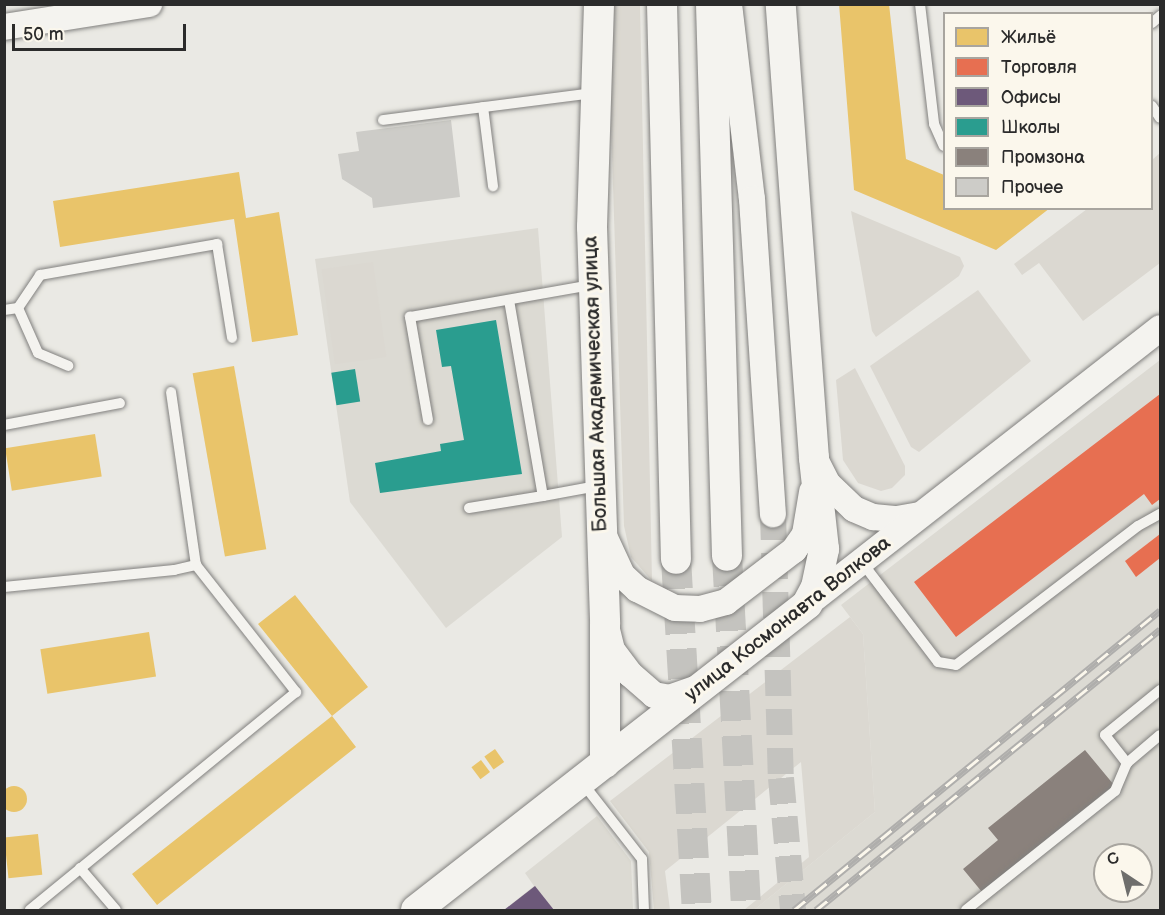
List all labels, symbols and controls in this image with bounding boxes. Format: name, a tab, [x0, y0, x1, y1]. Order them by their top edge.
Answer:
scale bar	[15, 12, 189, 50]
legend	[943, 12, 1153, 210]
text: 50 m	[23, 24, 64, 45]
text: Жильё	[1001, 27, 1056, 48]
text: Торговля	[1001, 57, 1077, 78]
text: Офисы	[1001, 87, 1061, 108]
text: Школы	[1001, 117, 1060, 138]
text: Промзона	[1001, 147, 1085, 168]
text: Прочее	[1001, 177, 1063, 198]
street label: Большая Академическая улица	[579, 236, 613, 532]
street label: улица Космонавта Волкова	[680, 531, 896, 707]
north arrow	[1093, 843, 1153, 903]
text: С	[1104, 849, 1124, 870]

